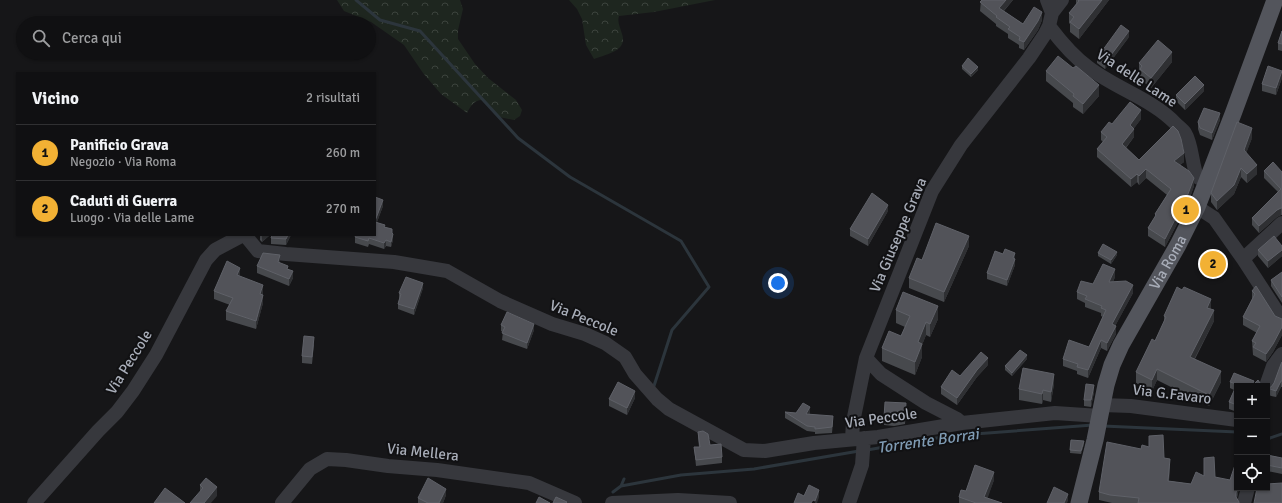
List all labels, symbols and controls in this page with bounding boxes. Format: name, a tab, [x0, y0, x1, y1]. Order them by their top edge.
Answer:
search box	[16, 16, 376, 60]
icon: search	[30, 27, 52, 49]
text: Cerca qui	[62, 29, 122, 47]
street label: Via delle Lame	[1093, 45, 1181, 111]
text: Vicino	[32, 88, 79, 109]
text: 2 risultati	[306, 90, 360, 106]
text: Panificio Grava	[70, 136, 169, 154]
text: 1	[41, 145, 49, 161]
text: 260 m	[326, 145, 360, 161]
text: Negozio · Via Roma	[70, 154, 176, 170]
street label: Via Giuseppe Grava	[866, 175, 930, 295]
text: Caduti di Guerra	[70, 192, 177, 210]
pin: 1	[1173, 195, 1199, 225]
text: 2	[41, 201, 49, 217]
text: 270 m	[326, 201, 360, 217]
text: Luogo · Via delle Lame	[70, 210, 194, 226]
street label: Via Roma	[1145, 232, 1190, 293]
pin: 2	[1200, 249, 1226, 279]
your location	[768, 273, 788, 293]
street label: Via Peccole	[547, 296, 621, 340]
street label: Via Peccole	[102, 326, 156, 398]
street label: Via G.Favaro	[1132, 380, 1213, 408]
map controls	[1234, 383, 1270, 491]
button: +	[1234, 383, 1270, 419]
street label: Via Peccole	[844, 404, 918, 432]
button: −	[1234, 419, 1270, 455]
water label: Torrente Borrai	[876, 424, 982, 458]
street label: Via Mellera	[386, 439, 460, 465]
button: locate	[1234, 455, 1270, 491]

